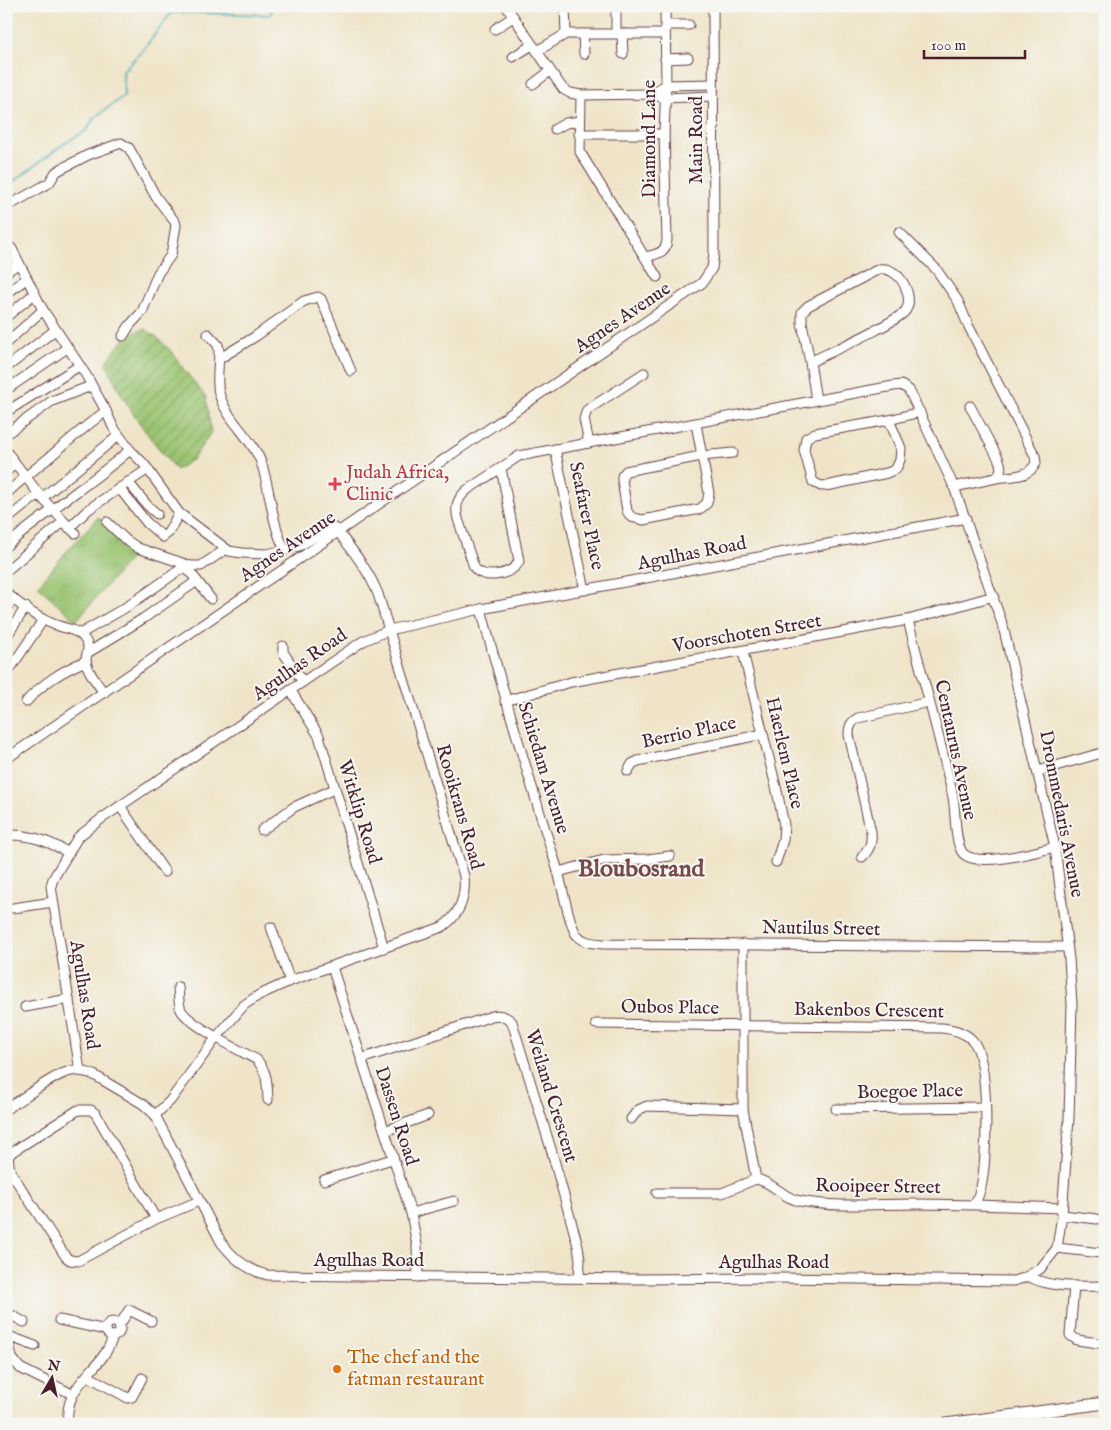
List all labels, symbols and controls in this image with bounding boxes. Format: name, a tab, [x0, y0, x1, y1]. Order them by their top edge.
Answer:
scale bar	[924, 28, 1025, 60]
text: 100 m	[931, 36, 967, 55]
street label: Diamond Lane	[638, 80, 662, 198]
street label: Main Road	[685, 95, 709, 184]
street label: Agnes Avenue	[570, 277, 676, 360]
street label: Seafarer Place	[563, 460, 609, 573]
place label: Judah Africa, Clinic	[344, 461, 449, 507]
marker: Judah Africa, Clinic	[328, 477, 342, 491]
street label: Agnes Avenue	[235, 506, 341, 589]
street label: Agulhas Road	[635, 532, 749, 576]
street label: Voorschoten Street	[670, 609, 824, 659]
street label: Agulhas Road	[247, 623, 353, 707]
street label: Centaurus Avenue	[928, 678, 982, 823]
street label: Haerlem Place	[759, 695, 809, 812]
street label: Schiedam Avenue	[512, 699, 575, 837]
street label: Berrio Place	[640, 711, 739, 755]
street label: Drommedaris Avenue	[1033, 728, 1089, 900]
street label: Rooikrans Road	[430, 742, 489, 873]
street label: Witklip Road	[332, 757, 386, 868]
district label: Bloubosrand	[578, 854, 705, 885]
street label: Nautilus Street	[762, 916, 881, 942]
street label: Agulhas Road	[63, 938, 105, 1052]
street label: Oubos Place	[621, 995, 720, 1021]
street label: Bakenbos Crescent	[794, 998, 945, 1024]
street label: Weiland Crescent	[519, 1026, 583, 1166]
street label: Dassen Road	[369, 1063, 424, 1169]
street label: Boegoe Place	[857, 1079, 964, 1105]
street label: Rooipeer Street	[815, 1174, 942, 1200]
street label: Agulhas Road	[313, 1249, 425, 1273]
street label: Agulhas Road	[718, 1251, 830, 1275]
place label: The chef and the fatman restaurant	[347, 1346, 485, 1392]
north arrow	[28, 1352, 78, 1402]
text: N	[45, 1356, 61, 1376]
marker: The chef and the fatman restaurant	[331, 1363, 343, 1375]

